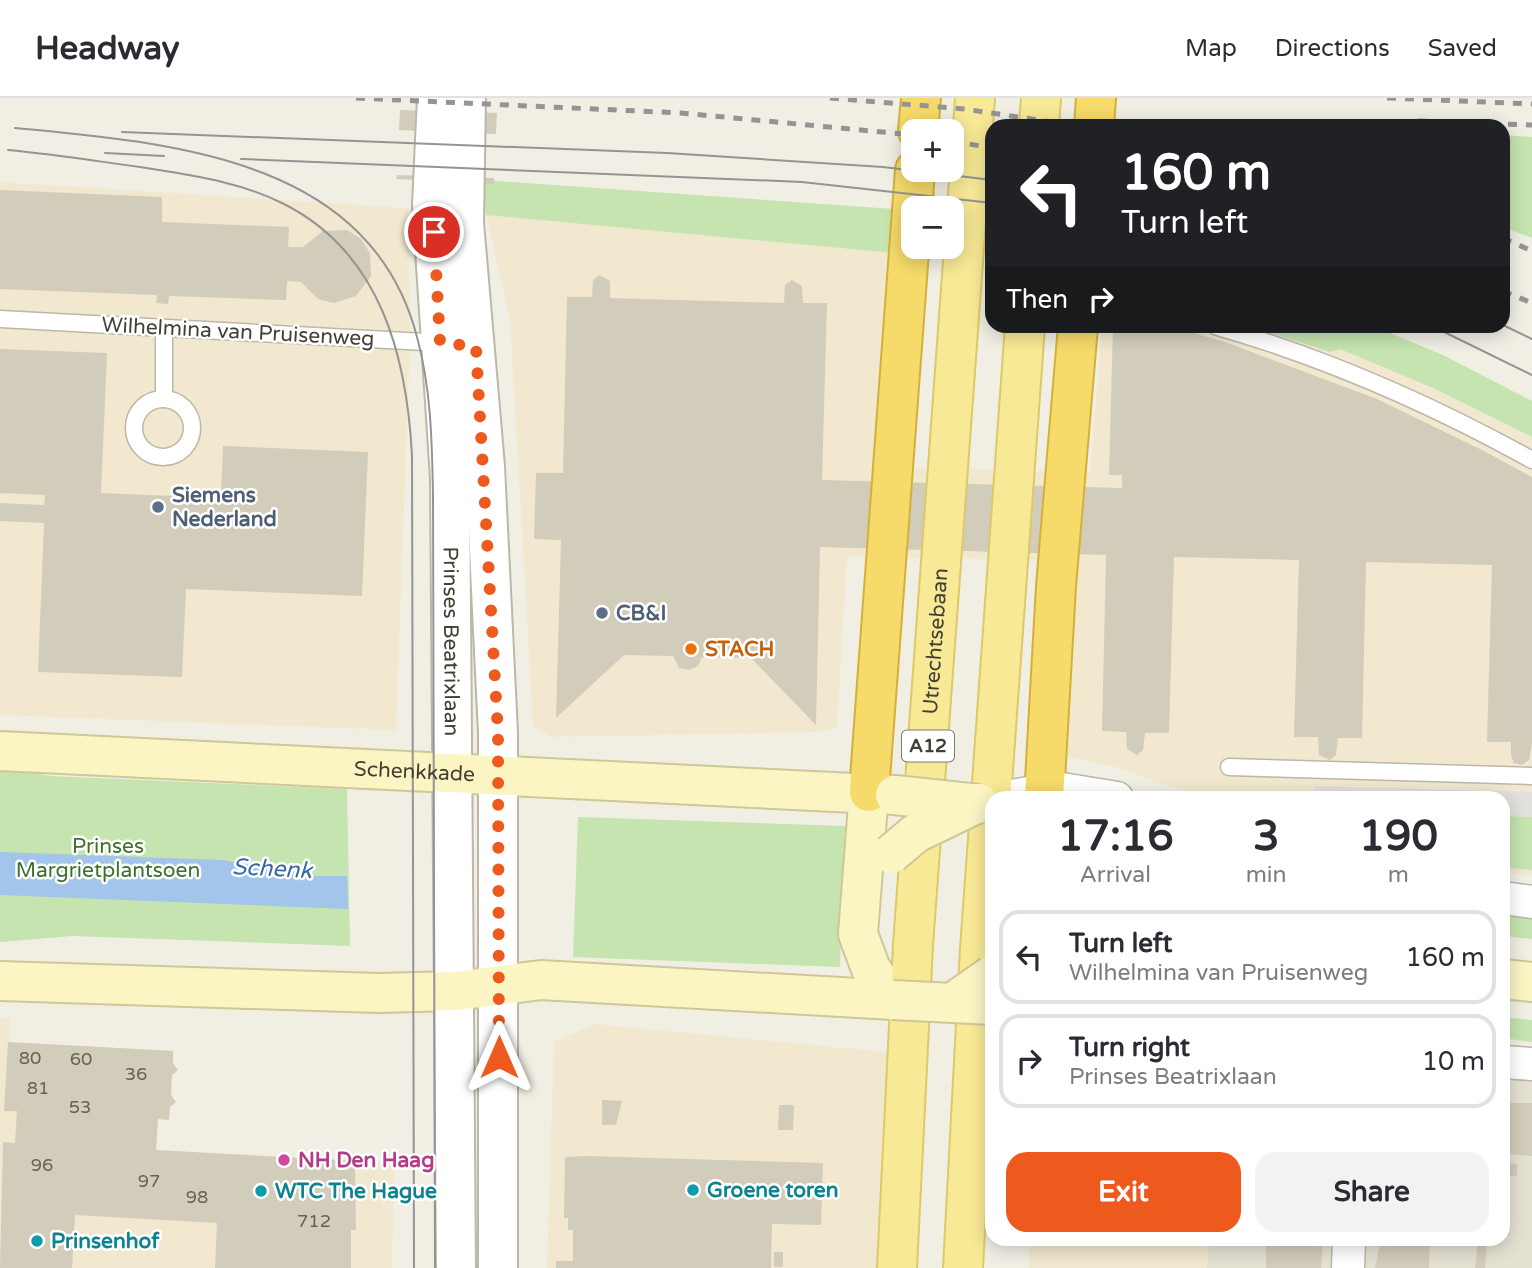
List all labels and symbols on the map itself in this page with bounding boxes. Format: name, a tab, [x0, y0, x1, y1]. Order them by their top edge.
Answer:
pin	[404, 202, 464, 262]
street label: Wilhelmina van Pruisenweg	[101, 312, 375, 352]
place label: Siemens Nederland	[172, 483, 277, 532]
marker: Siemens Nederland	[150, 499, 166, 515]
street label: Prinses Beatrixlaan	[438, 546, 464, 736]
street label: Utrechtsebaan	[917, 567, 953, 715]
place label: CB&I	[616, 601, 667, 626]
marker: CB&I	[594, 605, 610, 621]
place label: STACH	[705, 637, 774, 662]
marker: STACH	[683, 641, 699, 657]
road number: A12	[902, 730, 954, 762]
street label: Schenkkade	[353, 756, 476, 787]
park label: Prinses Margrietplantsoen	[16, 834, 200, 883]
water label: Schenk	[231, 853, 314, 885]
position arrow	[462, 1020, 536, 1094]
house number: 80	[19, 1047, 41, 1069]
house number: 60	[70, 1048, 92, 1070]
house number: 36	[125, 1063, 147, 1085]
house number: 81	[27, 1077, 49, 1099]
house number: 53	[69, 1096, 91, 1118]
place label: NH Den Haag	[298, 1148, 434, 1173]
marker: NH Den Haag	[276, 1152, 292, 1168]
house number: 96	[31, 1154, 53, 1176]
house number: 97	[138, 1170, 160, 1192]
place label: Groene toren	[707, 1178, 838, 1203]
place label: WTC The Hague	[275, 1179, 437, 1204]
marker: Groene toren	[685, 1182, 701, 1198]
marker: WTC The Hague	[253, 1183, 269, 1199]
house number: 98	[186, 1186, 208, 1208]
house number: 712	[297, 1210, 331, 1232]
place label: Prinsenhof	[51, 1229, 160, 1254]
marker: Prinsenhof	[29, 1233, 45, 1249]

